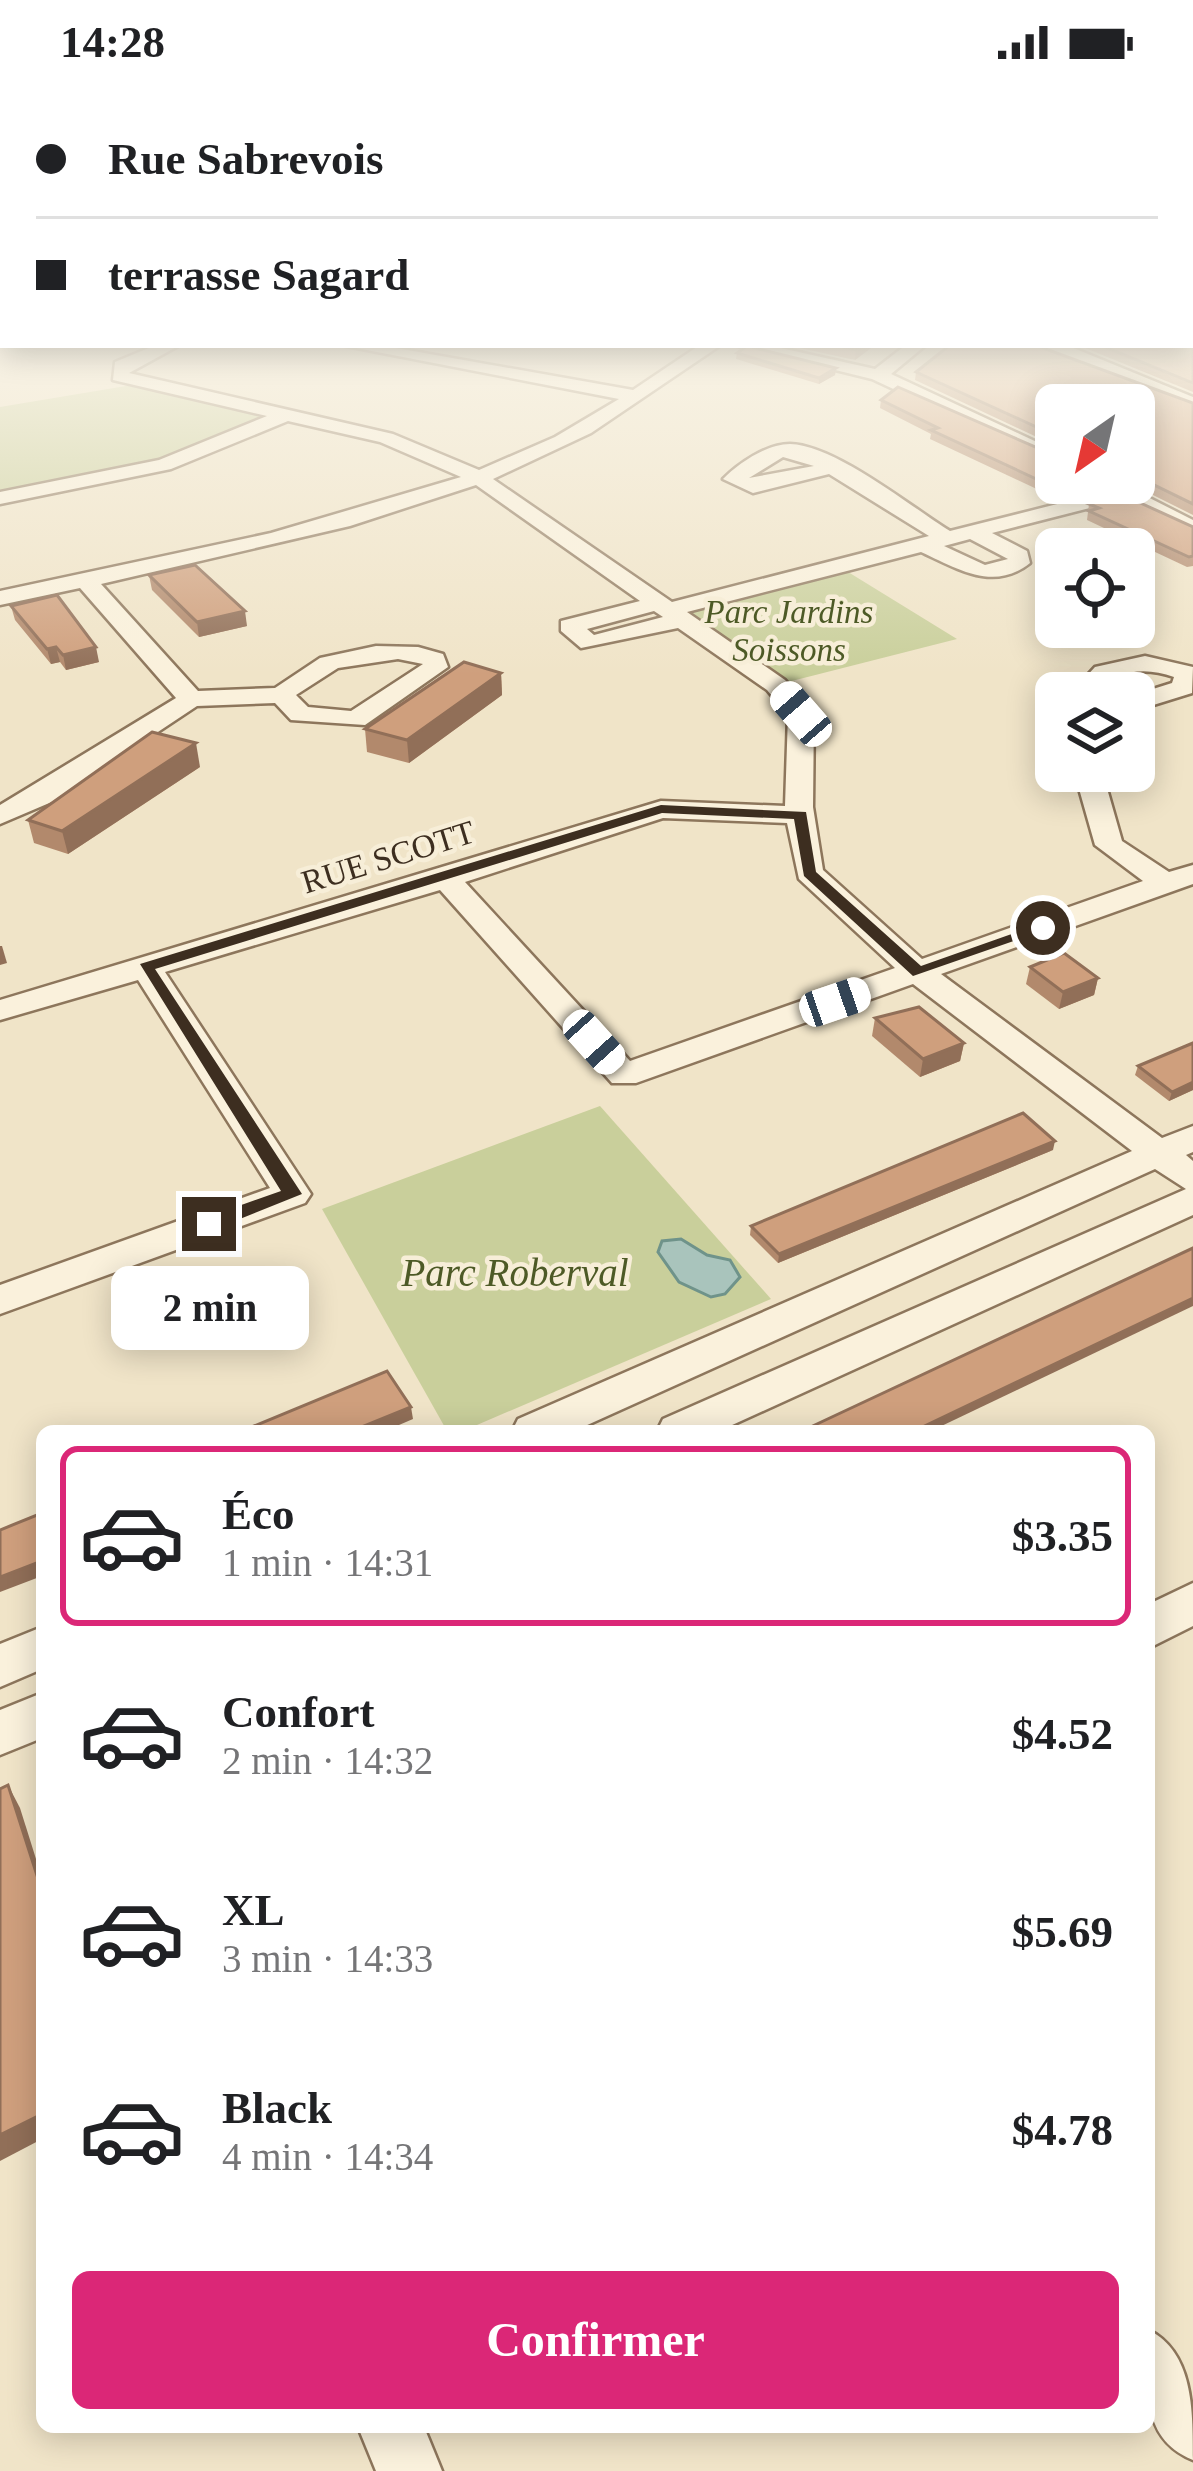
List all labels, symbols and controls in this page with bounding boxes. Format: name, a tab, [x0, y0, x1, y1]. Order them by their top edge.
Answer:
text: 14:28	[60, 17, 165, 67]
text: Rue Sabrevois	[108, 134, 383, 184]
text: terrasse Sagard	[108, 250, 409, 300]
north arrow	[1035, 384, 1155, 504]
map controls	[1035, 384, 1155, 792]
button: locate	[1035, 528, 1155, 648]
park label: Parc Jardins Soissons	[704, 594, 873, 668]
button: layers	[1035, 672, 1155, 792]
car	[764, 675, 838, 753]
street label: RUE SCOTT	[297, 814, 479, 900]
route start	[1016, 901, 1070, 955]
car	[795, 973, 875, 1031]
car	[557, 1003, 631, 1081]
route end	[182, 1197, 236, 1251]
park label: Parc Roberval	[400, 1251, 629, 1294]
callout: 2 min	[110, 1266, 308, 1350]
text: 2 min	[163, 1286, 257, 1329]
icon: car	[78, 1482, 186, 1590]
text: Éco	[222, 1489, 295, 1539]
text: $3.35	[1012, 1511, 1113, 1561]
text: 1 min · 14:31	[222, 1541, 433, 1584]
icon: car	[78, 1680, 186, 1788]
text: Confort	[222, 1687, 374, 1737]
text: $4.52	[1012, 1709, 1113, 1759]
text: 2 min · 14:32	[222, 1739, 433, 1782]
icon: car	[78, 1878, 186, 1986]
text: XL	[222, 1885, 285, 1935]
text: $5.69	[1012, 1907, 1113, 1957]
text: 3 min · 14:33	[222, 1937, 433, 1980]
icon: car	[78, 2076, 186, 2184]
text: Black	[222, 2083, 332, 2133]
text: $4.78	[1012, 2105, 1113, 2155]
text: 4 min · 14:34	[222, 2135, 433, 2178]
button: Confirmer	[72, 2271, 1119, 2409]

